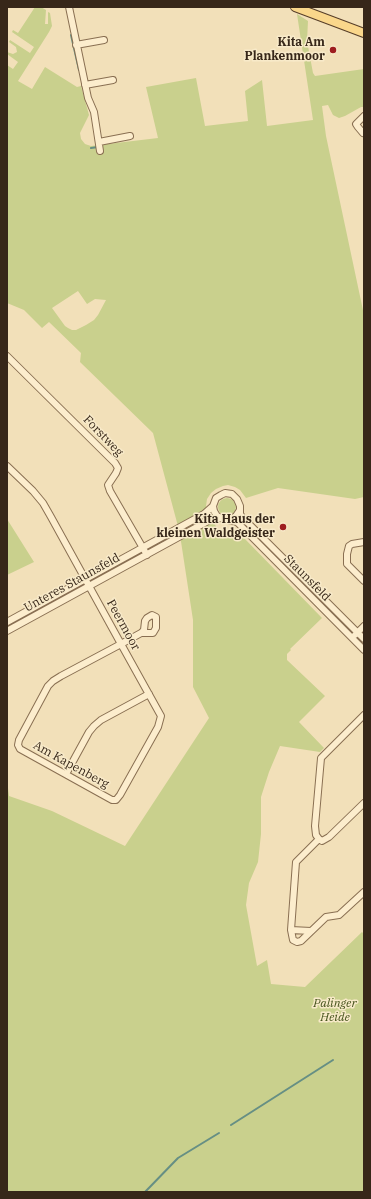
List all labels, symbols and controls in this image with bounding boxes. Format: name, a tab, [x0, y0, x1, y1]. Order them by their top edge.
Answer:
place label: Kita Am Plankenmoor	[244, 36, 325, 64]
marker: Kita Am Plankenmoor	[328, 45, 338, 55]
street label: Forstweg	[80, 413, 126, 459]
place label: Kita Haus der kleinen Waldgeister	[156, 513, 275, 541]
marker: Kita Haus der kleinen Waldgeister	[278, 522, 288, 532]
street label: Unteres Staunsfeld	[21, 551, 123, 615]
street label: Staunsfeld	[281, 552, 333, 604]
street label: Peermoor	[103, 597, 143, 653]
street label: Am Kapenberg	[31, 738, 111, 792]
park label: Palinger Heide	[313, 997, 357, 1025]

